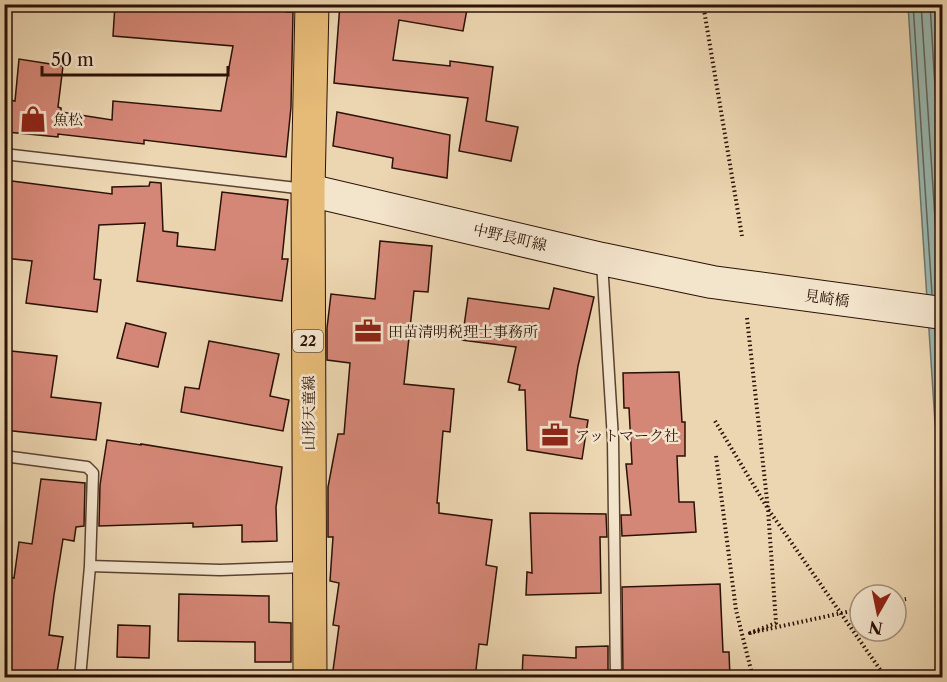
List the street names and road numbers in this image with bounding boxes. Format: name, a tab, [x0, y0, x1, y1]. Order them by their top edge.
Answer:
street label: 中野長町線	[471, 219, 549, 255]
street label: 見崎橋	[803, 285, 851, 311]
road number: 22	[293, 330, 323, 352]
street label: 山形天童線	[299, 375, 318, 451]

